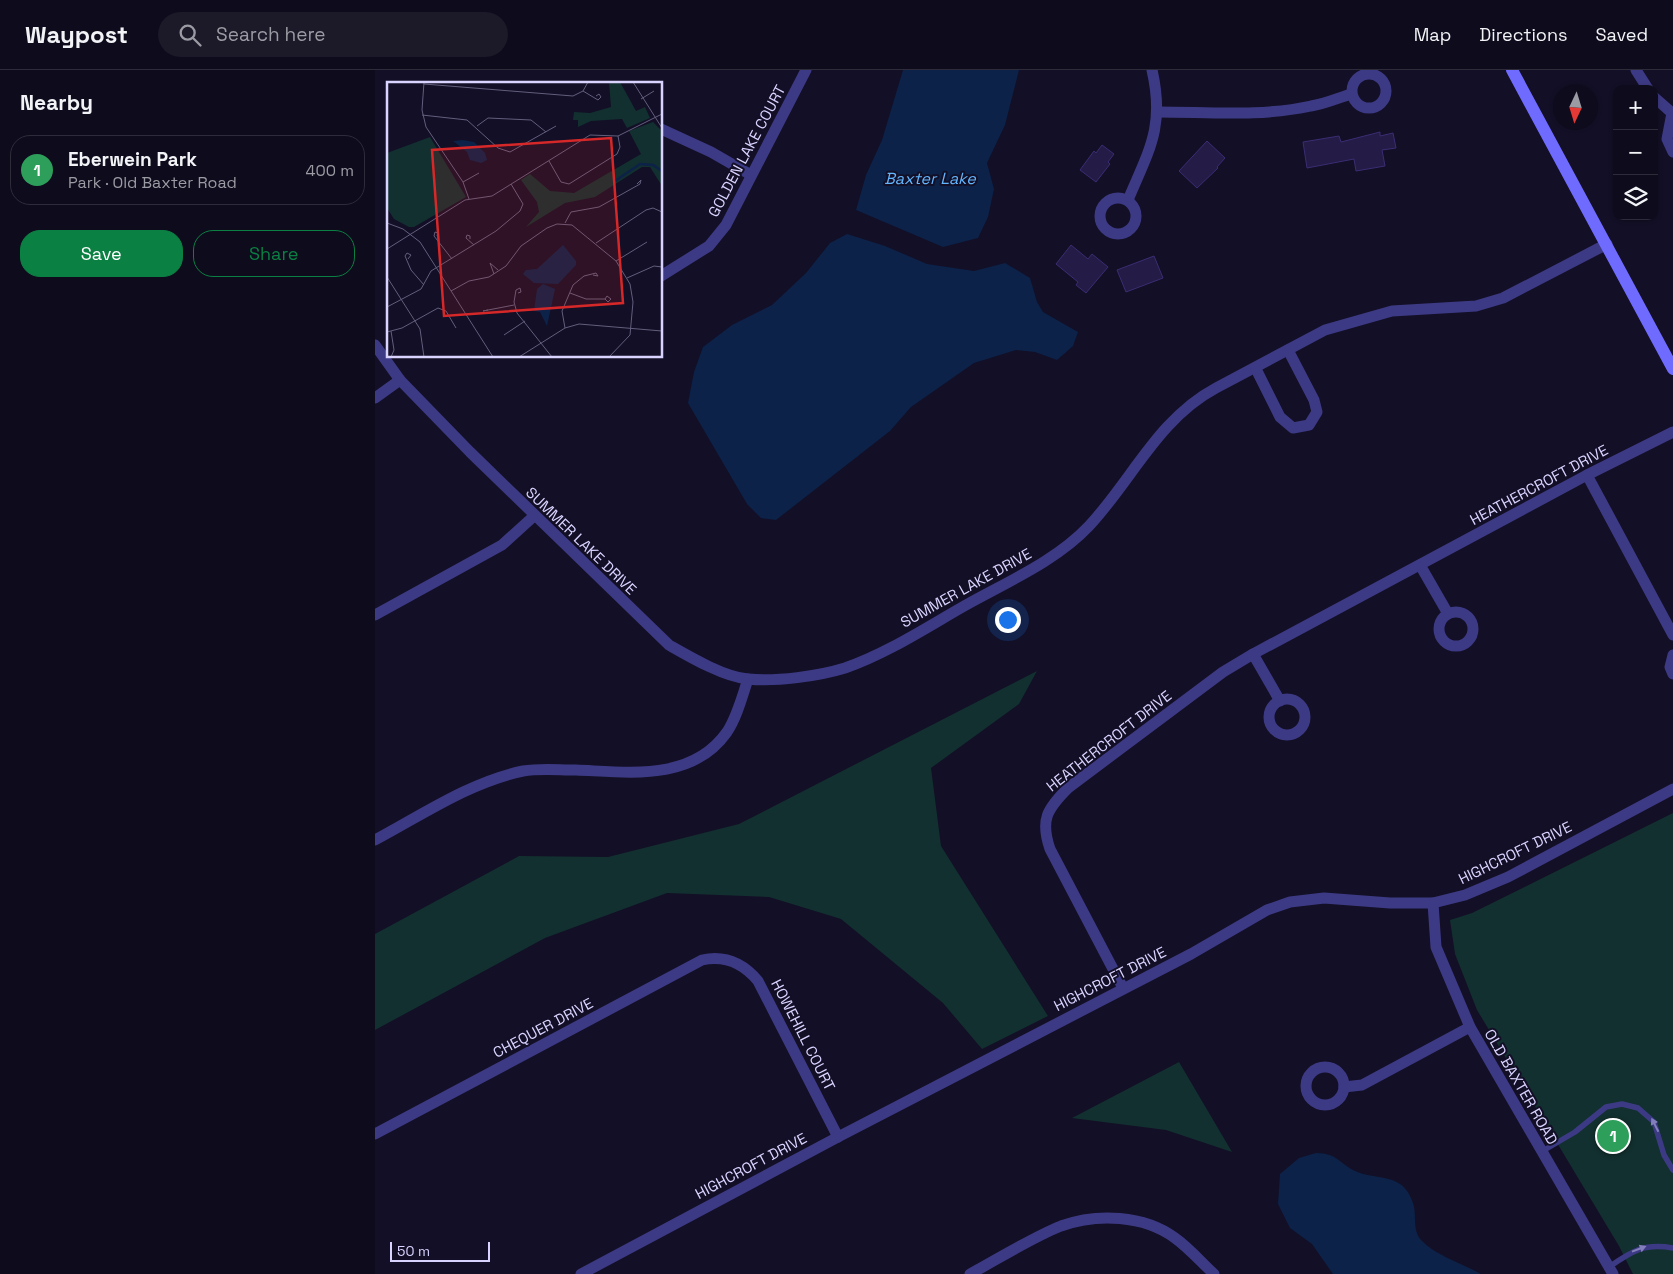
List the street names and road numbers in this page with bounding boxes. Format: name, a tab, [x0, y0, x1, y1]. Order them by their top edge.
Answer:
street label: GOLDEN LAKE COURT	[704, 81, 790, 220]
street label: HEATHERCROFT DRIVE	[1467, 440, 1611, 529]
street label: SUMMER LAKE DRIVE	[522, 483, 641, 598]
street label: SUMMER LAKE DRIVE	[897, 544, 1035, 631]
street label: HEATHERCROFT DRIVE	[1042, 686, 1175, 795]
street label: HIGHCROFT DRIVE	[1455, 817, 1574, 888]
street label: HIGHCROFT DRIVE	[1050, 942, 1169, 1015]
street label: HOWEHILL COURT	[767, 976, 840, 1094]
street label: CHEQUER DRIVE	[490, 993, 596, 1062]
street label: OLD BAXTER ROAD	[1481, 1026, 1562, 1148]
street label: HIGHCROFT DRIVE	[692, 1128, 810, 1203]

